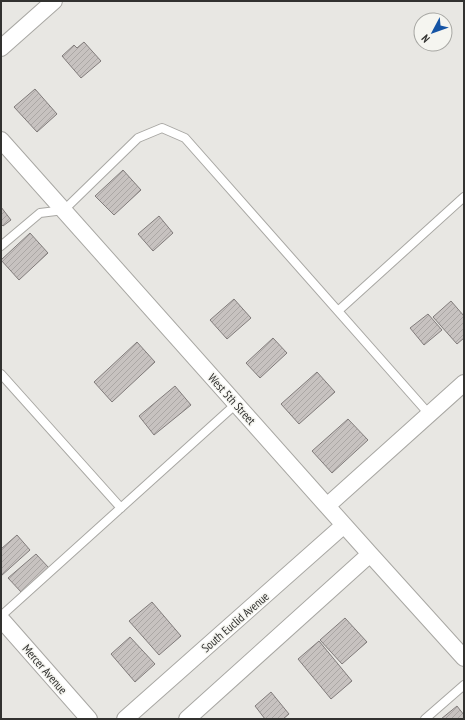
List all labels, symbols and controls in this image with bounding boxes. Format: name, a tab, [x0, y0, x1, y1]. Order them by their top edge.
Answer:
north arrow	[413, 12, 453, 52]
text: N	[418, 32, 433, 45]
street label: West 5th Street	[205, 370, 259, 428]
street label: South Euclid Avenue	[198, 589, 272, 655]
street label: Mercer Avenue	[19, 641, 71, 697]

